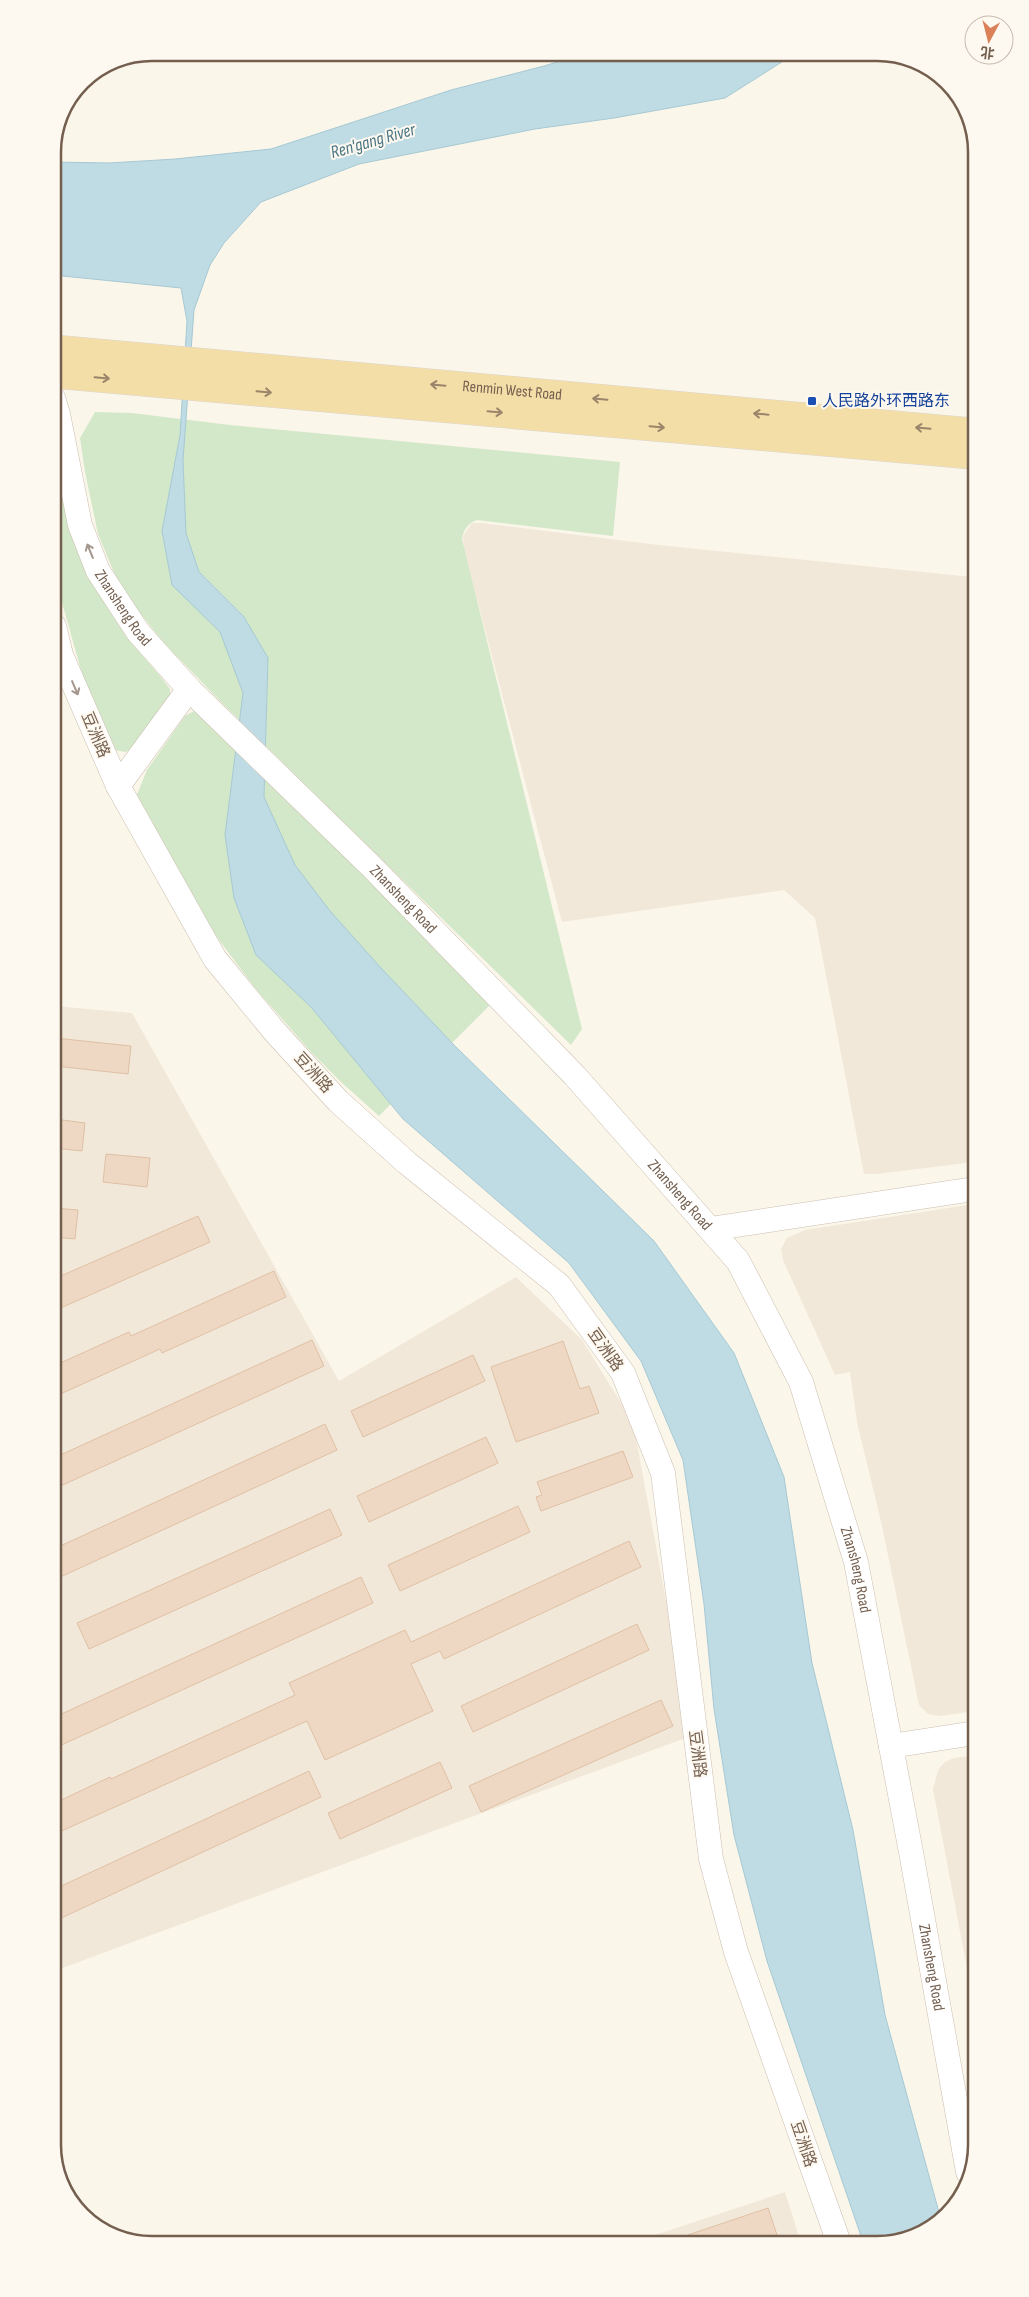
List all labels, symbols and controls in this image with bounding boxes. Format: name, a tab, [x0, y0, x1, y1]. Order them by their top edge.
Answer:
north arrow	[964, 15, 1014, 65]
text: 北	[979, 43, 995, 62]
water label: Ren'gang River	[328, 119, 419, 163]
one-way arrow	[94, 374, 110, 383]
street label: Renmin West Road	[462, 377, 563, 404]
one-way arrow	[430, 380, 446, 390]
one-way arrow	[255, 388, 271, 397]
place label: 人民路外环西路东	[822, 392, 950, 411]
one-way arrow	[592, 394, 608, 404]
marker: 人民路外环西路东	[806, 395, 818, 407]
one-way arrow	[487, 408, 503, 417]
one-way arrow	[754, 409, 770, 419]
one-way arrow	[649, 422, 665, 431]
one-way arrow	[916, 423, 932, 433]
one-way arrow	[85, 544, 94, 559]
street label: Zhansheng Road	[90, 566, 156, 650]
one-way arrow	[71, 680, 80, 695]
street label: 豆洲路	[77, 709, 113, 761]
street label: Zhansheng Road	[366, 861, 441, 937]
street label: 豆洲路	[290, 1049, 336, 1097]
street label: Zhansheng Road	[644, 1156, 716, 1234]
street label: 豆洲路	[583, 1325, 627, 1375]
street label: Zhansheng Road	[836, 1524, 875, 1614]
street label: 豆洲路	[685, 1729, 709, 1779]
street label: Zhansheng Road	[914, 1922, 949, 2012]
street label: 豆洲路	[786, 2118, 820, 2170]

